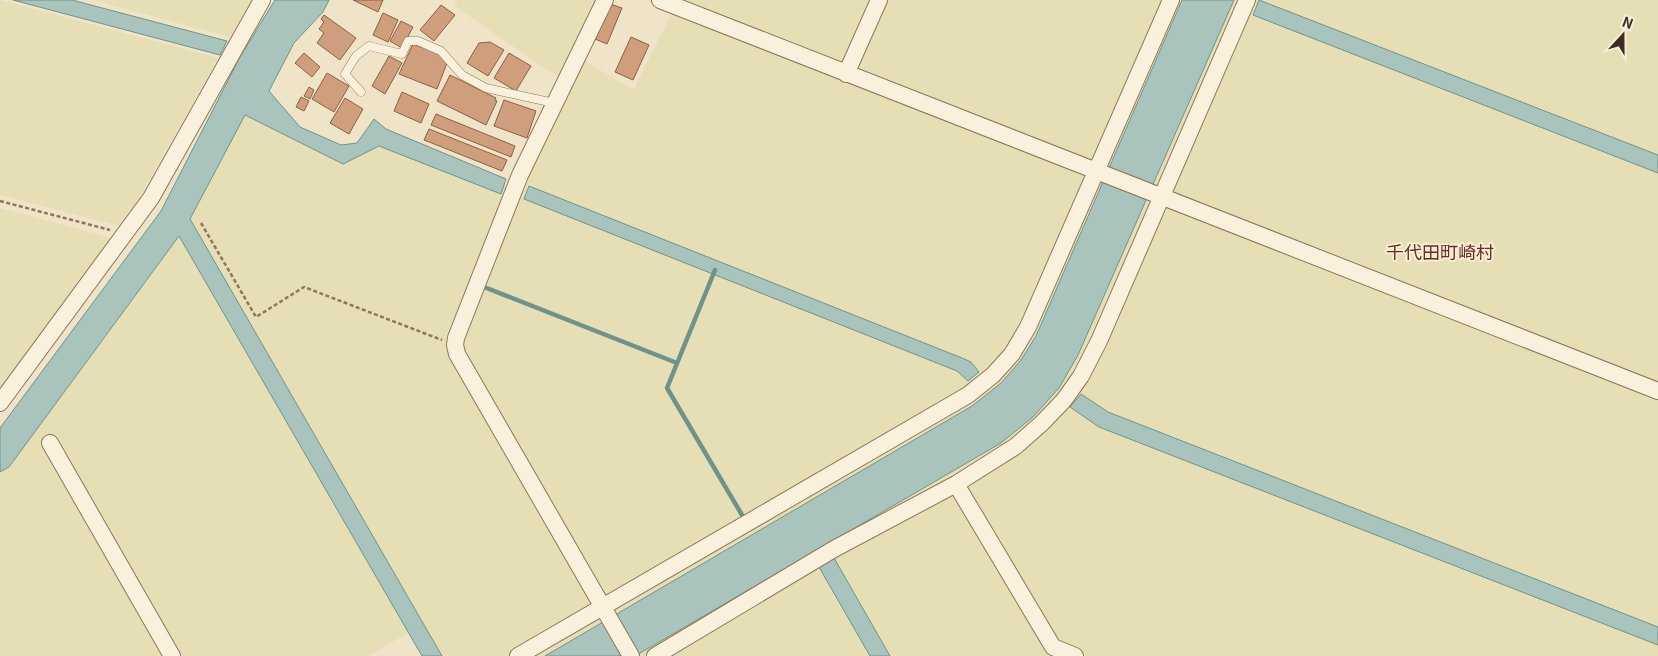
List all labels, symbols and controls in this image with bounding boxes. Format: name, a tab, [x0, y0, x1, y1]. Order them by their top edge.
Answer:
north arrow	[1598, 10, 1648, 60]
text: N	[1620, 11, 1637, 33]
district label: 千代田町崎村	[1386, 238, 1494, 264]

